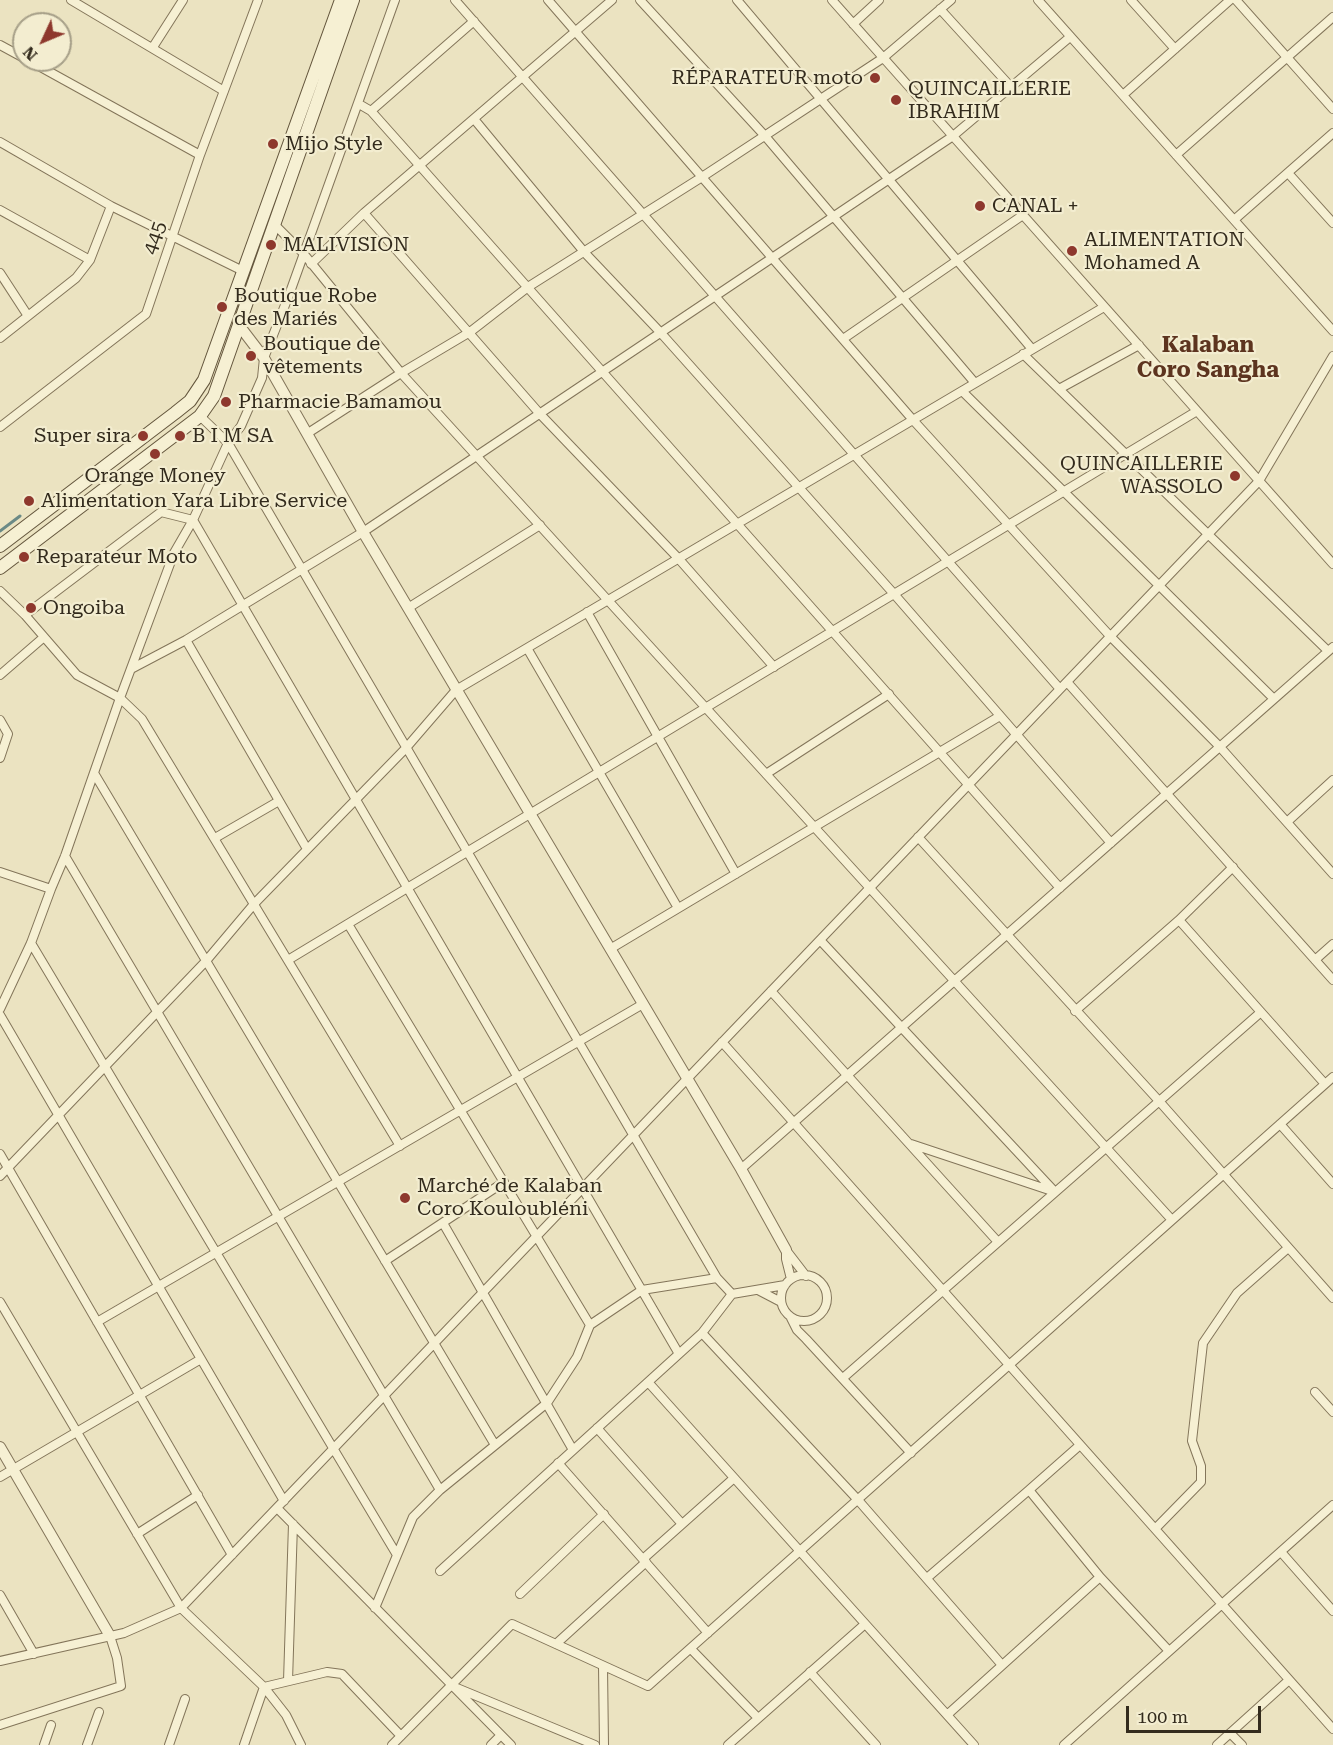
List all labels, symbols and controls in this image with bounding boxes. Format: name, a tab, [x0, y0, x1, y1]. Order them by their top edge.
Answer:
north arrow	[12, 12, 72, 72]
text: N	[19, 42, 41, 65]
place label: RÉPARATEUR moto	[672, 66, 863, 90]
marker: RÉPARATEUR moto	[868, 71, 882, 85]
place label: QUINCAILLERIE IBRAHIM	[908, 77, 1071, 124]
marker: QUINCAILLERIE IBRAHIM	[889, 93, 903, 107]
place label: Mijo Style	[285, 132, 383, 156]
marker: Mijo Style	[266, 137, 280, 151]
place label: CANAL +	[992, 194, 1079, 218]
marker: CANAL +	[973, 199, 987, 213]
street label: 445	[138, 218, 172, 258]
place label: ALIMENTATION Mohamed A	[1084, 228, 1244, 275]
place label: MALIVISION	[283, 233, 409, 257]
marker: MALIVISION	[264, 238, 278, 252]
marker: ALIMENTATION Mohamed A	[1065, 244, 1079, 258]
place label: Boutique Robe des Mariés	[234, 284, 377, 331]
marker: Boutique Robe des Mariés	[215, 300, 229, 314]
place label: Boutique de vêtements	[263, 332, 380, 379]
district label: Kalaban Coro Sangha	[1137, 333, 1279, 384]
marker: Boutique de vêtements	[244, 349, 258, 363]
place label: Pharmacie Bamamou	[238, 390, 441, 414]
marker: Pharmacie Bamamou	[219, 395, 233, 409]
place label: Super sira	[34, 424, 131, 448]
place label: B I M SA	[192, 424, 273, 448]
marker: Super sira	[136, 429, 150, 443]
marker: B I M SA	[173, 429, 187, 443]
marker: Orange Money	[148, 447, 162, 461]
place label: QUINCAILLERIE WASSOLO	[1060, 452, 1223, 499]
place label: Orange Money	[84, 464, 226, 488]
marker: QUINCAILLERIE WASSOLO	[1228, 469, 1242, 483]
place label: Alimentation Yara Libre Service	[41, 489, 347, 513]
marker: Alimentation Yara Libre Service	[22, 494, 36, 508]
place label: Reparateur Moto	[36, 545, 198, 569]
marker: Reparateur Moto	[17, 550, 31, 564]
place label: Ongoiba	[43, 596, 125, 620]
marker: Ongoiba	[24, 601, 38, 615]
place label: Marché de Kalaban Coro Kouloubléni	[417, 1174, 602, 1221]
marker: Marché de Kalaban Coro Kouloubléni	[398, 1191, 412, 1205]
scale bar	[1129, 1694, 1264, 1732]
text: 100 m	[1137, 1706, 1188, 1727]

